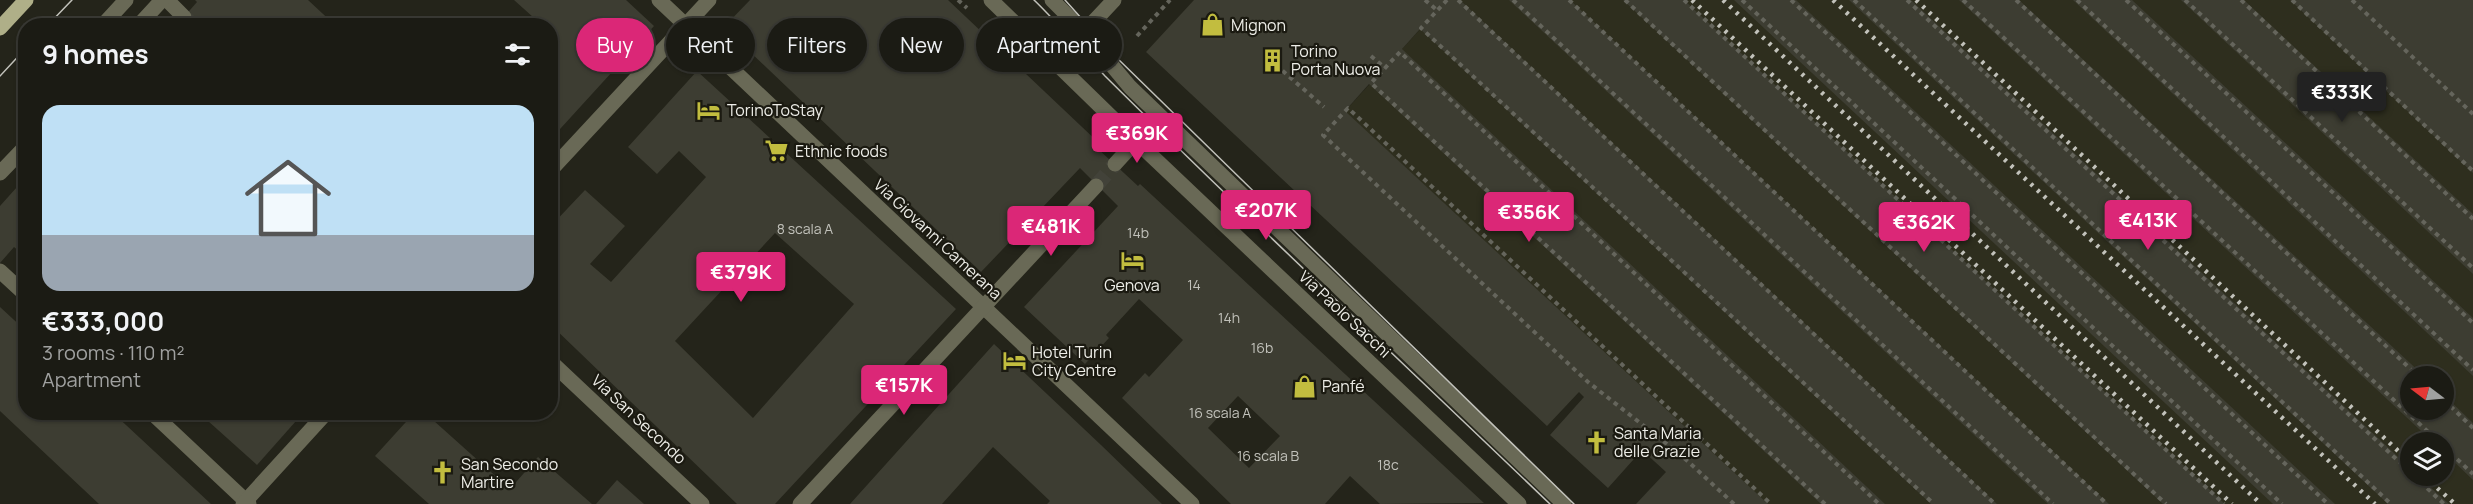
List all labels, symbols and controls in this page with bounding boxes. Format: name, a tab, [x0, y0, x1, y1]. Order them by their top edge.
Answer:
shop icon: Mignon	[1200, 12, 1226, 38]
place label: Mignon	[1231, 14, 1286, 36]
chip: Buy	[576, 18, 654, 72]
chip: Rent	[666, 18, 755, 72]
chip: Filters	[767, 18, 867, 72]
chip: New	[879, 18, 964, 72]
chip: Apartment	[976, 18, 1122, 72]
text: 9 homes	[42, 36, 149, 72]
icon: filters	[501, 38, 534, 71]
place label: Torino Porta Nuova	[1291, 40, 1380, 80]
building icon: Torino Porta Nuova	[1260, 47, 1286, 73]
pin: €333K	[2300, 72, 2384, 123]
text: €333K	[2311, 78, 2373, 105]
hotel icon: TorinoToStay	[696, 97, 722, 123]
place label: TorinoToStay	[727, 99, 824, 121]
pin: €369K	[1095, 113, 1179, 164]
text: €369K	[1106, 119, 1168, 146]
supermarket icon: Ethnic foods	[764, 138, 790, 164]
place label: Ethnic foods	[795, 140, 888, 162]
icon: home	[234, 144, 342, 252]
street label: Via Giovanni Camerana	[869, 174, 1007, 304]
pin: €207K	[1224, 190, 1308, 241]
pin: €356K	[1487, 192, 1571, 243]
text: €207K	[1235, 196, 1297, 223]
text: €356K	[1498, 198, 1560, 225]
pin: €413K	[2106, 200, 2190, 251]
pin: €362K	[1882, 202, 1966, 253]
pin: €481K	[1009, 206, 1093, 257]
text: €413K	[2119, 206, 2177, 233]
text: €362K	[1893, 208, 1955, 235]
text: €481K	[1021, 212, 1081, 239]
house number: 8 scala A	[777, 219, 833, 238]
house number: 14b	[1127, 223, 1149, 242]
hotel icon: Genova	[1119, 247, 1145, 273]
pin: €379K	[699, 252, 783, 303]
text: €379K	[710, 258, 772, 285]
street label: Via Paolo Sacchi	[1294, 265, 1396, 363]
place label: Genova	[1104, 274, 1160, 296]
house number: 14	[1187, 275, 1201, 294]
text: €333,000	[42, 303, 164, 339]
house number: 14h	[1218, 308, 1240, 327]
house number: 16b	[1251, 338, 1273, 357]
text: 3 rooms · 110 m²	[42, 339, 184, 366]
place label: Hotel Turin City Centre	[1032, 341, 1116, 381]
hotel icon: Hotel Turin City Centre	[1001, 348, 1027, 374]
pin: €157K	[862, 365, 946, 416]
text: Apartment	[42, 366, 141, 393]
north arrow	[2400, 366, 2454, 420]
map controls	[2400, 366, 2454, 486]
street label: Via San Secondo	[587, 369, 691, 469]
text: €157K	[875, 371, 933, 398]
shop icon: Panfé	[1291, 373, 1317, 399]
place label: Panfé	[1322, 375, 1365, 397]
house number: 16 scala A	[1189, 403, 1251, 422]
place label: Santa Maria delle Grazie	[1614, 422, 1701, 462]
church icon: Santa Maria delle Grazie	[1583, 429, 1609, 455]
button: layers	[2400, 432, 2454, 486]
house number: 16 scala B	[1237, 446, 1300, 465]
place label: San Secondo Martire	[461, 453, 558, 493]
house number: 18c	[1377, 455, 1399, 474]
church icon: San Secondo Martire	[430, 460, 456, 486]

